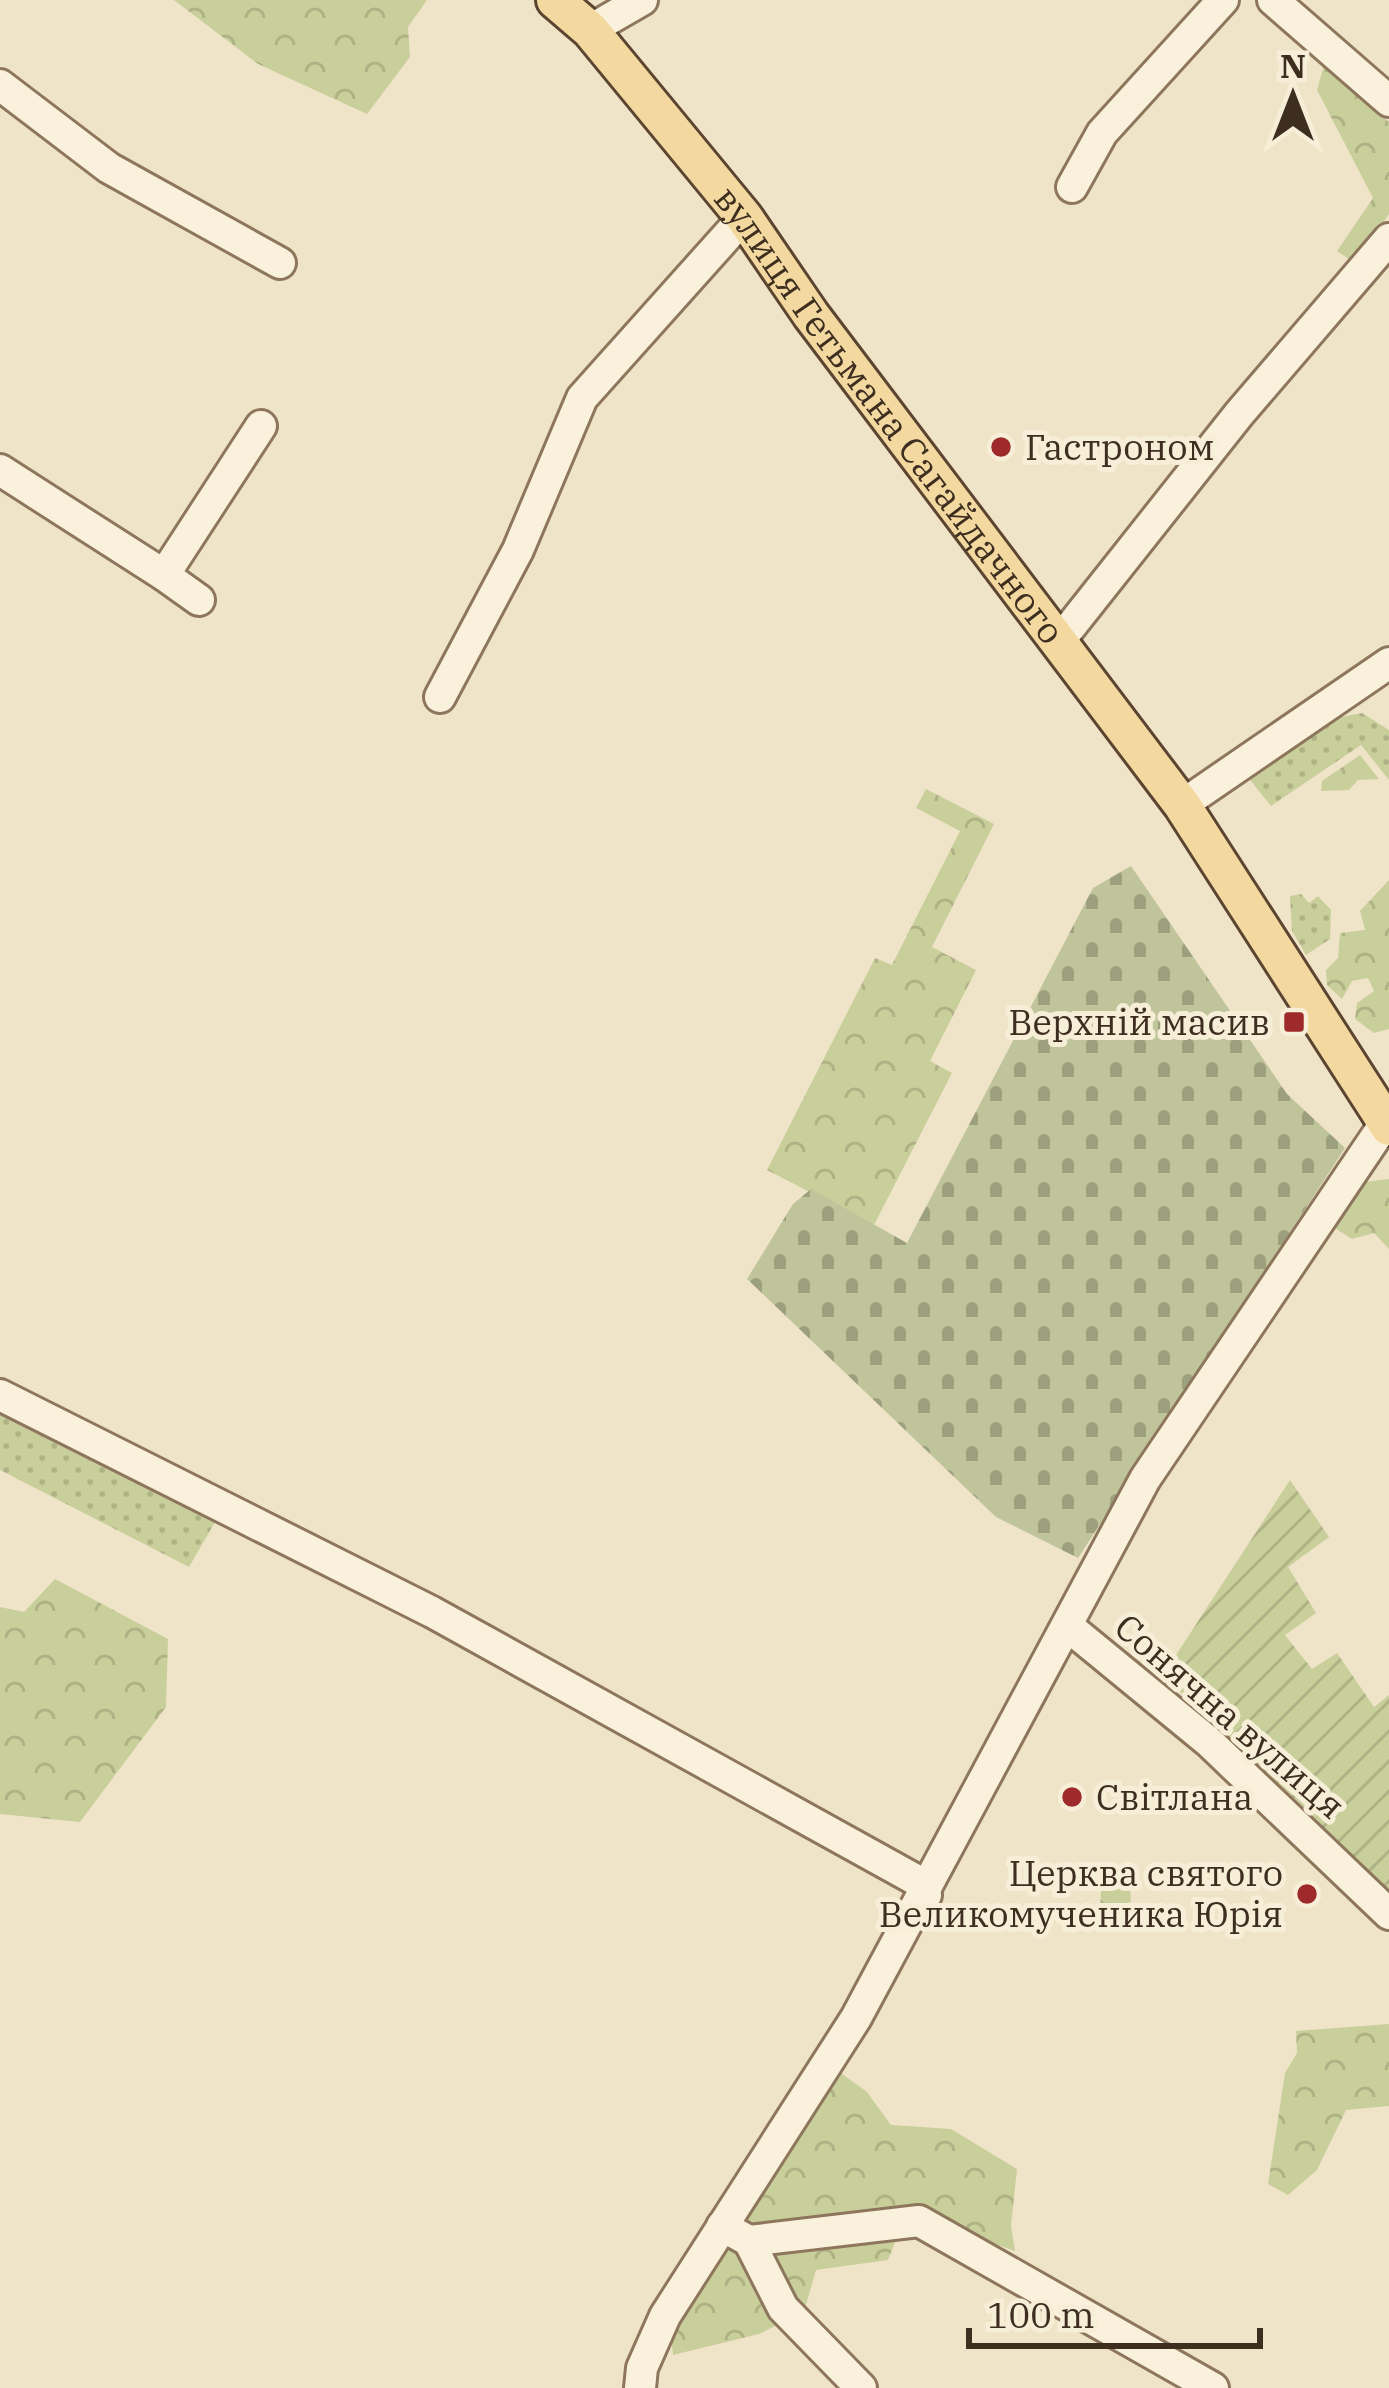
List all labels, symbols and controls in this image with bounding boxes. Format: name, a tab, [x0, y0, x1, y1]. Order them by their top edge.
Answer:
north arrow	[1233, 36, 1353, 156]
text: N	[1280, 44, 1306, 87]
street label: вулиця Гетьмана Сагайдачного	[705, 176, 1076, 653]
place label: Гастроном	[1025, 423, 1215, 470]
marker: Гастроном	[988, 434, 1014, 460]
place label: Верхній масив	[1008, 998, 1270, 1045]
marker: Верхній масив	[1281, 1009, 1307, 1035]
street label: Сонячна вулиця	[1105, 1603, 1355, 1828]
place label: Світлана	[1096, 1773, 1253, 1820]
marker: Світлана	[1059, 1784, 1085, 1810]
place label: Церква святого Великомученика Юрія	[879, 1849, 1283, 1937]
marker: Церква святого Великомученика Юрія	[1294, 1881, 1320, 1907]
scale bar	[969, 2274, 1260, 2348]
text: 100 m	[987, 2291, 1094, 2338]

